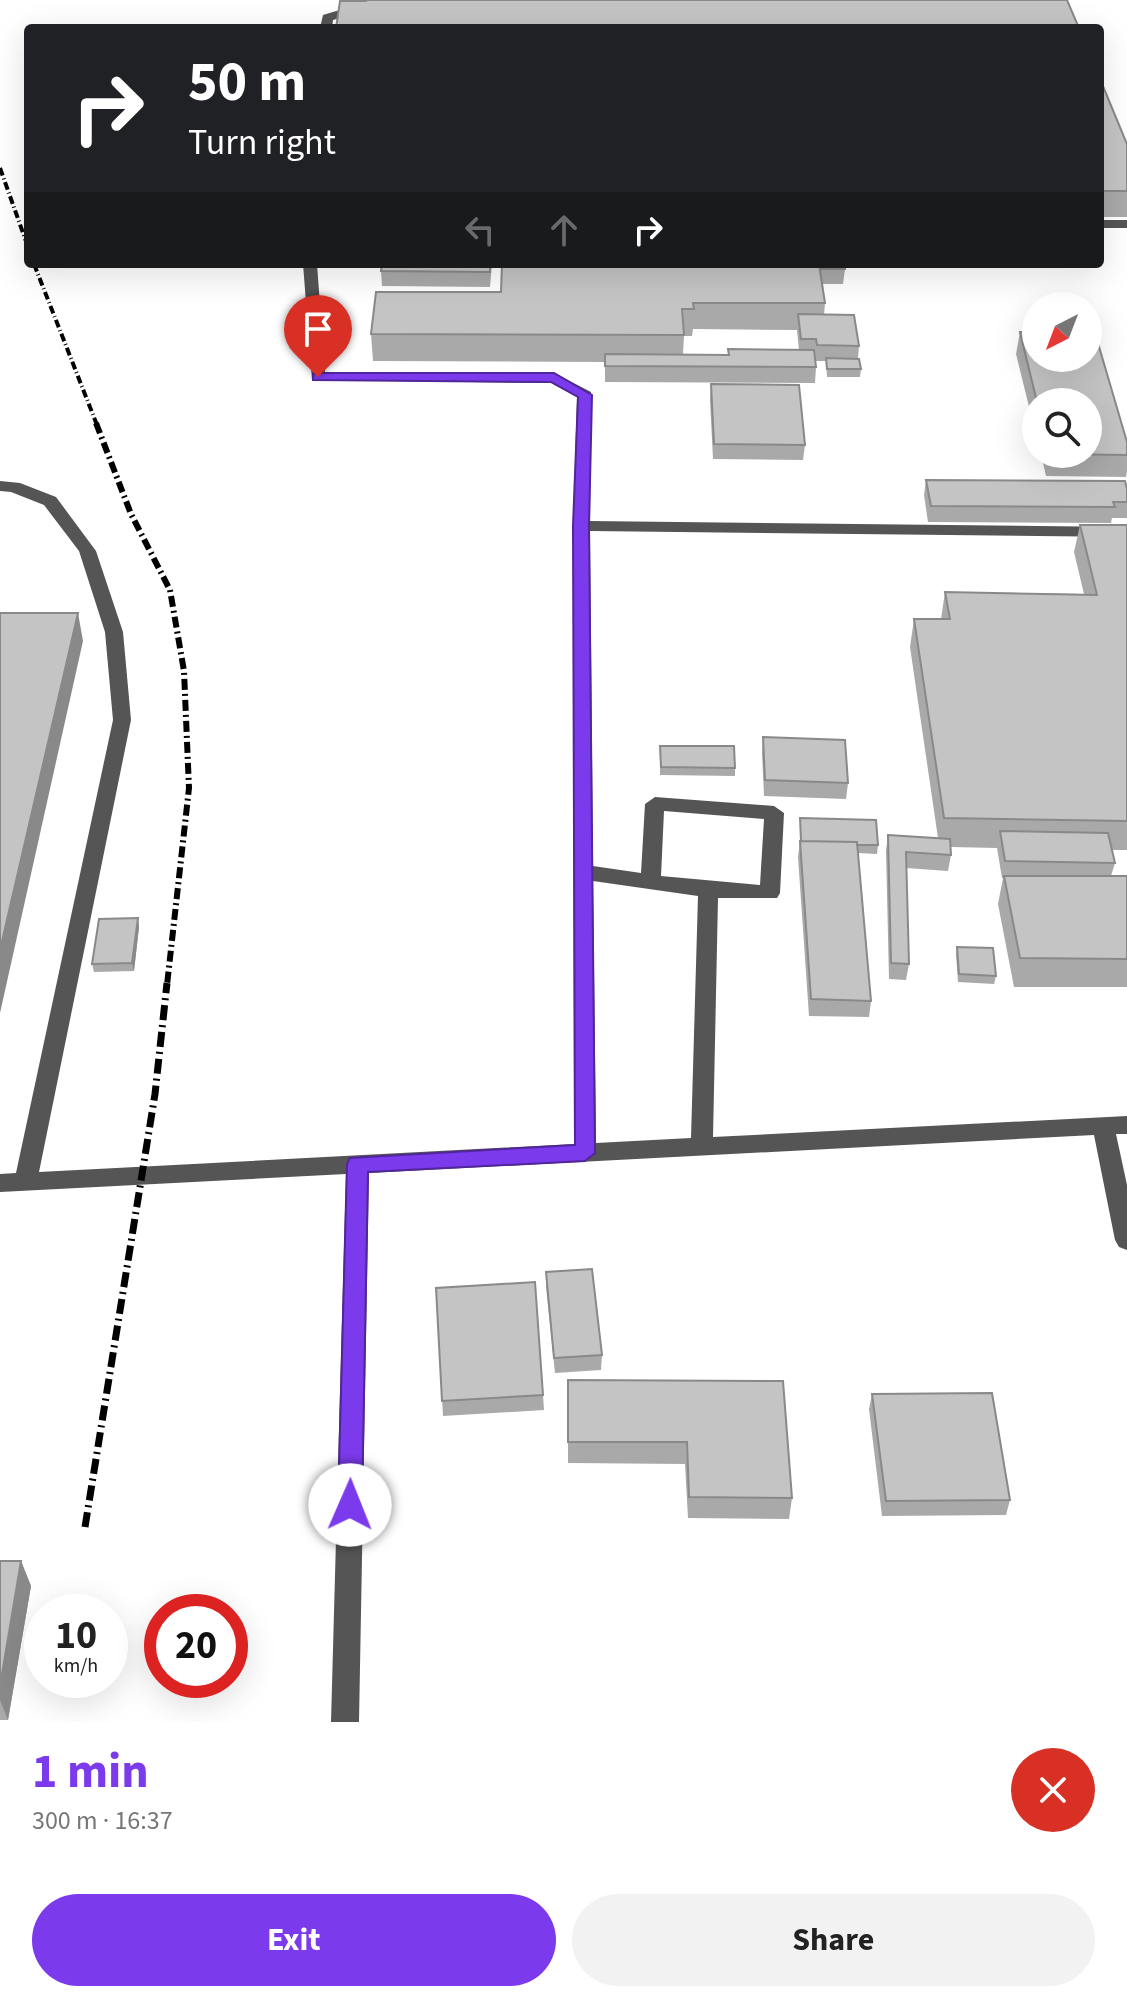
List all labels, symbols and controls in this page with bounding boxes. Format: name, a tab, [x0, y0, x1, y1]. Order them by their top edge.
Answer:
text: 50 m	[188, 43, 306, 122]
icon: right	[56, 56, 160, 160]
text: Turn right	[188, 117, 336, 168]
icon: left	[458, 208, 502, 252]
icon: ahead	[542, 208, 586, 252]
icon: right	[626, 208, 670, 252]
north arrow	[1022, 292, 1102, 372]
map controls	[1022, 292, 1102, 468]
pin	[284, 295, 352, 377]
icon: arrive	[296, 307, 340, 351]
button: search	[1022, 388, 1102, 468]
position arrow	[308, 1463, 392, 1547]
speed limit sign: 20	[144, 1594, 248, 1698]
text: 10	[55, 1607, 97, 1664]
text: km/h	[54, 1652, 98, 1680]
text: 1 min	[32, 1738, 149, 1806]
button: close	[1011, 1748, 1095, 1832]
text: 300 m · 16:37	[32, 1802, 173, 1839]
button: Exit	[32, 1894, 556, 1986]
button: Share	[572, 1894, 1095, 1986]

